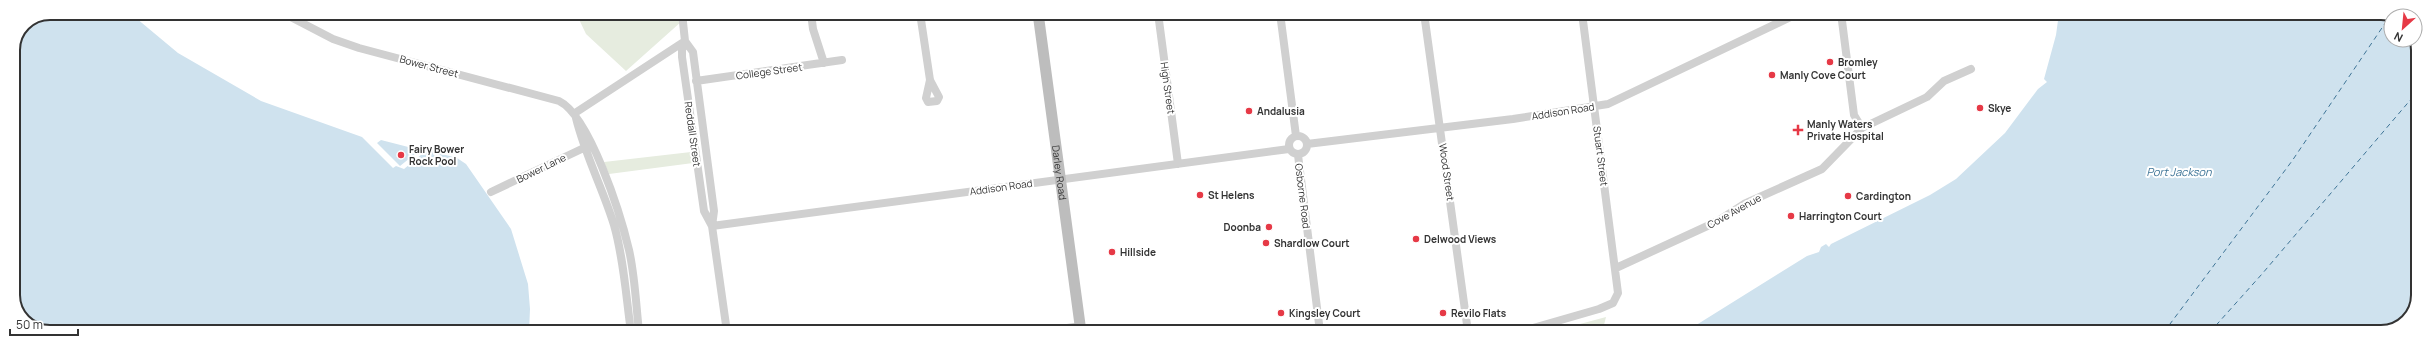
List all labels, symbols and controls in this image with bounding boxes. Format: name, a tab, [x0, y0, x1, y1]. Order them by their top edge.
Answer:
north arrow	[2383, 8, 2423, 48]
text: N	[2391, 29, 2405, 46]
street label: Bower Street	[398, 51, 460, 81]
place label: Bromley	[1838, 55, 1878, 69]
marker: Bromley	[1825, 57, 1835, 67]
street label: College Street	[735, 59, 803, 83]
street label: High Street	[1157, 61, 1179, 115]
place label: Manly Cove Court	[1780, 68, 1866, 82]
marker: Manly Cove Court	[1767, 70, 1777, 80]
street label: Addison Road	[1531, 99, 1595, 123]
street label: Reddall Street	[682, 101, 704, 167]
place label: Skye	[1988, 101, 2011, 115]
marker: Skye	[1975, 103, 1985, 113]
place label: Andalusia	[1257, 104, 1305, 118]
marker: Andalusia	[1244, 106, 1254, 116]
place label: Manly Waters Private Hospital	[1807, 117, 1884, 143]
marker: Manly Waters Private Hospital	[1792, 124, 1804, 136]
street label: Stuart Street	[1590, 125, 1612, 187]
place label: Fairy Bower Rock Pool	[409, 142, 464, 168]
street label: Wood Street	[1436, 142, 1458, 202]
street label: Darley Road	[1049, 144, 1070, 201]
marker: Fairy Bower Rock Pool	[396, 150, 406, 160]
street label: Bower Lane	[514, 150, 568, 186]
street label: Osborne Road	[1292, 163, 1314, 229]
water label: Port Jackson	[2146, 164, 2212, 179]
street label: Addison Road	[969, 176, 1033, 198]
place label: St Helens	[1208, 188, 1255, 202]
place label: Cardington	[1856, 189, 1911, 203]
marker: St Helens	[1195, 190, 1205, 200]
street label: Cove Avenue	[1704, 190, 1764, 232]
marker: Cardington	[1843, 191, 1853, 201]
place label: Harrington Court	[1799, 209, 1882, 223]
marker: Harrington Court	[1786, 211, 1796, 221]
place label: Doonba	[1223, 220, 1261, 234]
marker: Doonba	[1264, 222, 1274, 232]
place label: Delwood Views	[1424, 232, 1497, 246]
marker: Delwood Views	[1411, 234, 1421, 244]
place label: Shardlow Court	[1274, 236, 1350, 250]
marker: Shardlow Court	[1261, 238, 1271, 248]
place label: Hillside	[1120, 245, 1156, 259]
marker: Hillside	[1107, 247, 1117, 257]
place label: Kingsley Court	[1289, 306, 1361, 320]
place label: Revilo Flats	[1451, 306, 1507, 320]
marker: Kingsley Court	[1276, 308, 1286, 318]
marker: Revilo Flats	[1438, 308, 1448, 318]
scale bar	[10, 311, 78, 337]
text: 50 m	[16, 316, 43, 333]

